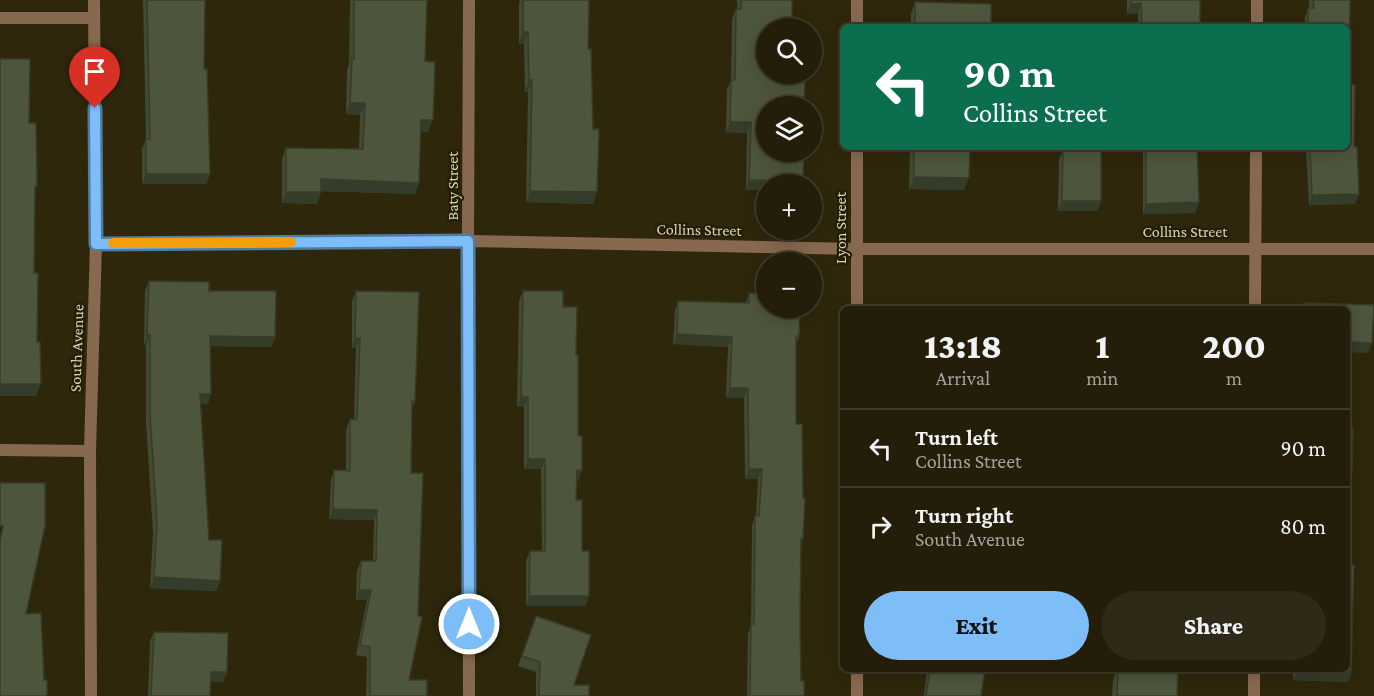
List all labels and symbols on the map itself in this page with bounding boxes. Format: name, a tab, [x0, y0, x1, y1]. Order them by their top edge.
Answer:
pin	[69, 46, 120, 108]
street label: Baty Street	[444, 151, 462, 221]
street label: Lyon Street	[832, 191, 850, 264]
street label: Collins Street	[656, 220, 742, 239]
street label: Collins Street	[1142, 223, 1228, 240]
street label: South Avenue	[66, 304, 87, 392]
position arrow	[437, 592, 501, 656]

